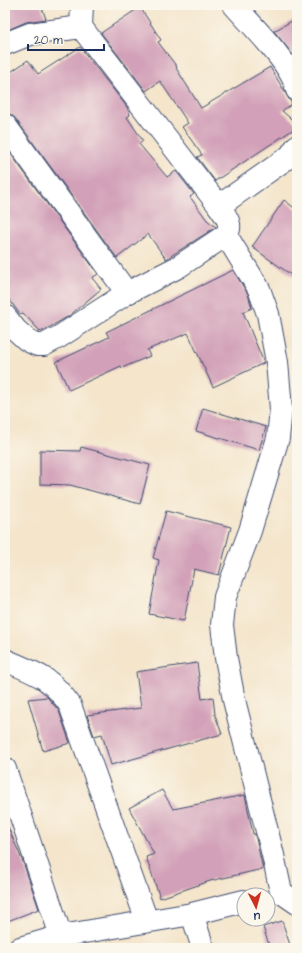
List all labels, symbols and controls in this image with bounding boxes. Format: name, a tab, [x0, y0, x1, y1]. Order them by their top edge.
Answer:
scale bar	[28, 26, 104, 52]
text: 20 m	[34, 32, 63, 49]
north arrow	[236, 887, 276, 927]
text: U	[253, 909, 262, 924]

